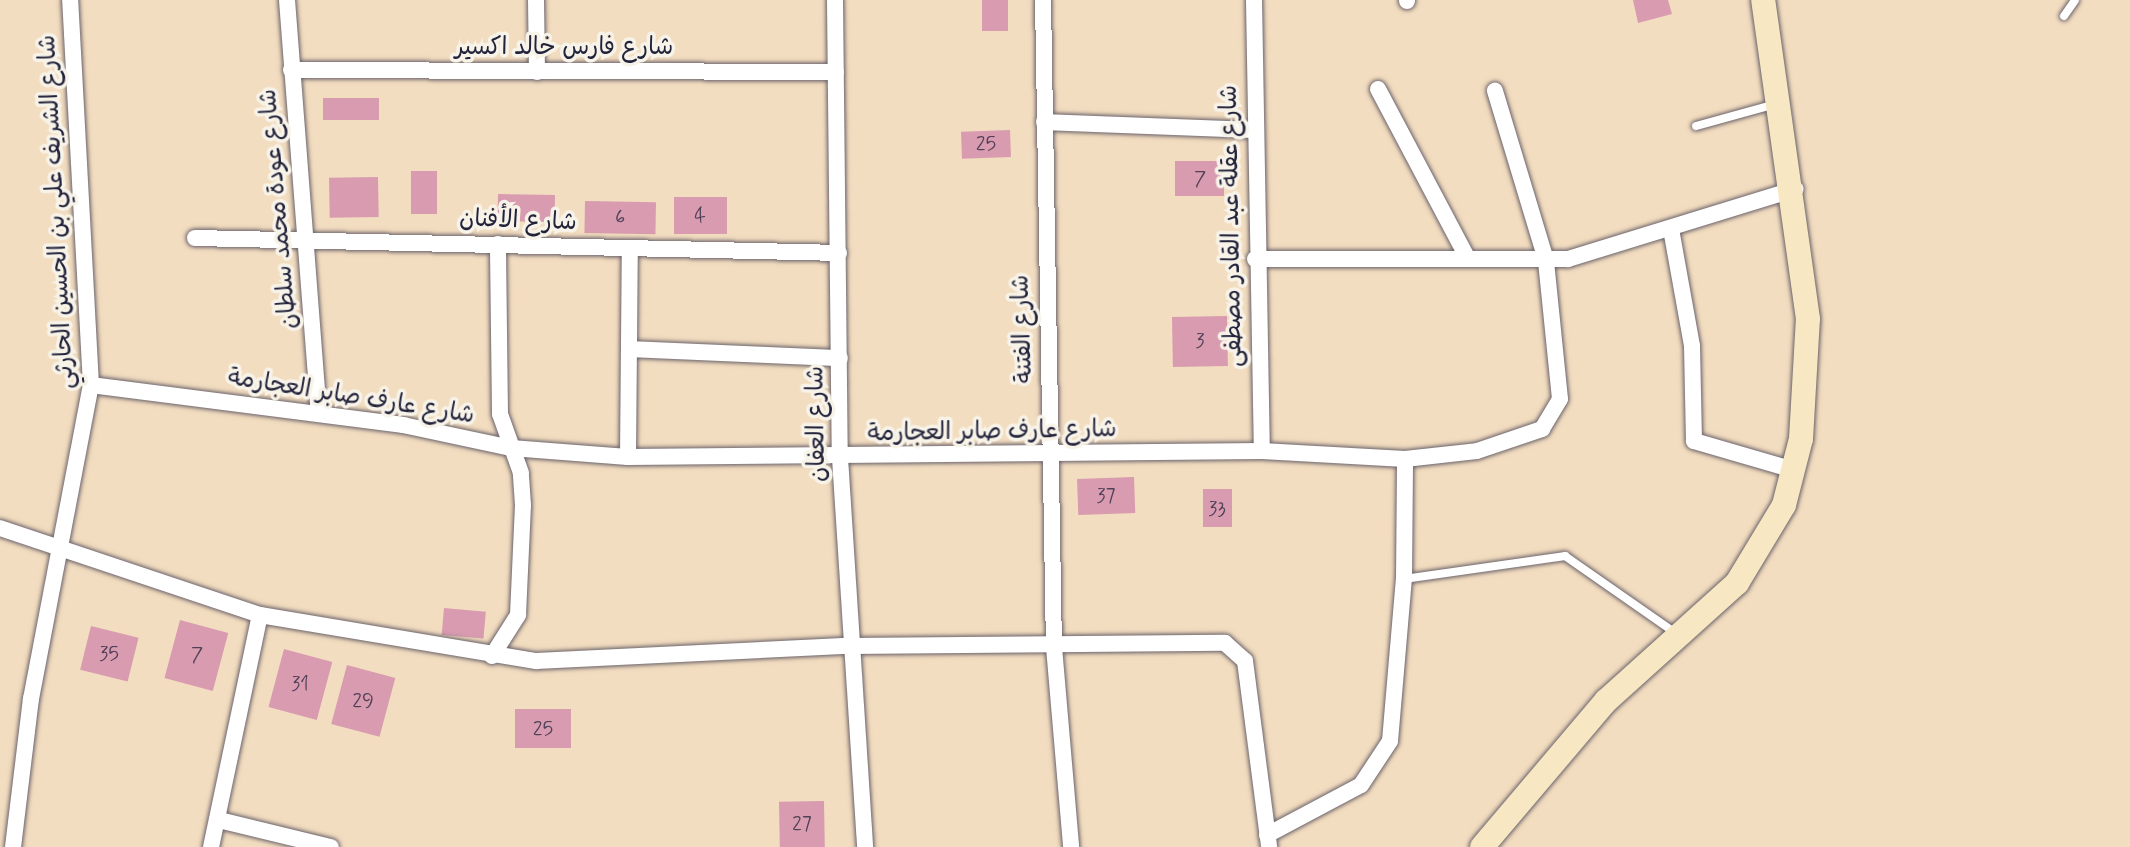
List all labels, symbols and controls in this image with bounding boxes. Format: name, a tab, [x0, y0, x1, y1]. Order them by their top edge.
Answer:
street label: شارع الشريف علي بن الحسين الحارثي	[33, 34, 81, 390]
street label: شارع فارس خالد اكسير	[455, 34, 673, 62]
street label: شارع عقلة عبد القادر مصطفى	[1215, 85, 1249, 367]
street label: شارع عودة محمد سلطان	[254, 88, 304, 330]
house number: 25	[976, 132, 996, 156]
house number: 7	[1194, 167, 1206, 191]
house number: 4	[694, 204, 706, 228]
street label: شارع الأفنان	[459, 205, 577, 237]
house number: 6	[615, 205, 625, 229]
street label: شارع الفتنة	[1007, 274, 1039, 384]
house number: 3	[1195, 329, 1205, 353]
street label: شارع عارف صابر العجارمة	[226, 363, 476, 431]
street label: شارع العفان	[802, 366, 832, 482]
street label: شارع عارف صابر العجارمة	[867, 415, 1117, 449]
house number: 37	[1096, 484, 1116, 508]
house number: 33	[1208, 497, 1226, 521]
house number: 35	[99, 642, 119, 666]
house number: 7	[191, 643, 203, 667]
house number: 31	[291, 672, 309, 696]
house number: 29	[352, 689, 374, 713]
house number: 25	[533, 717, 553, 741]
house number: 27	[792, 812, 812, 836]

